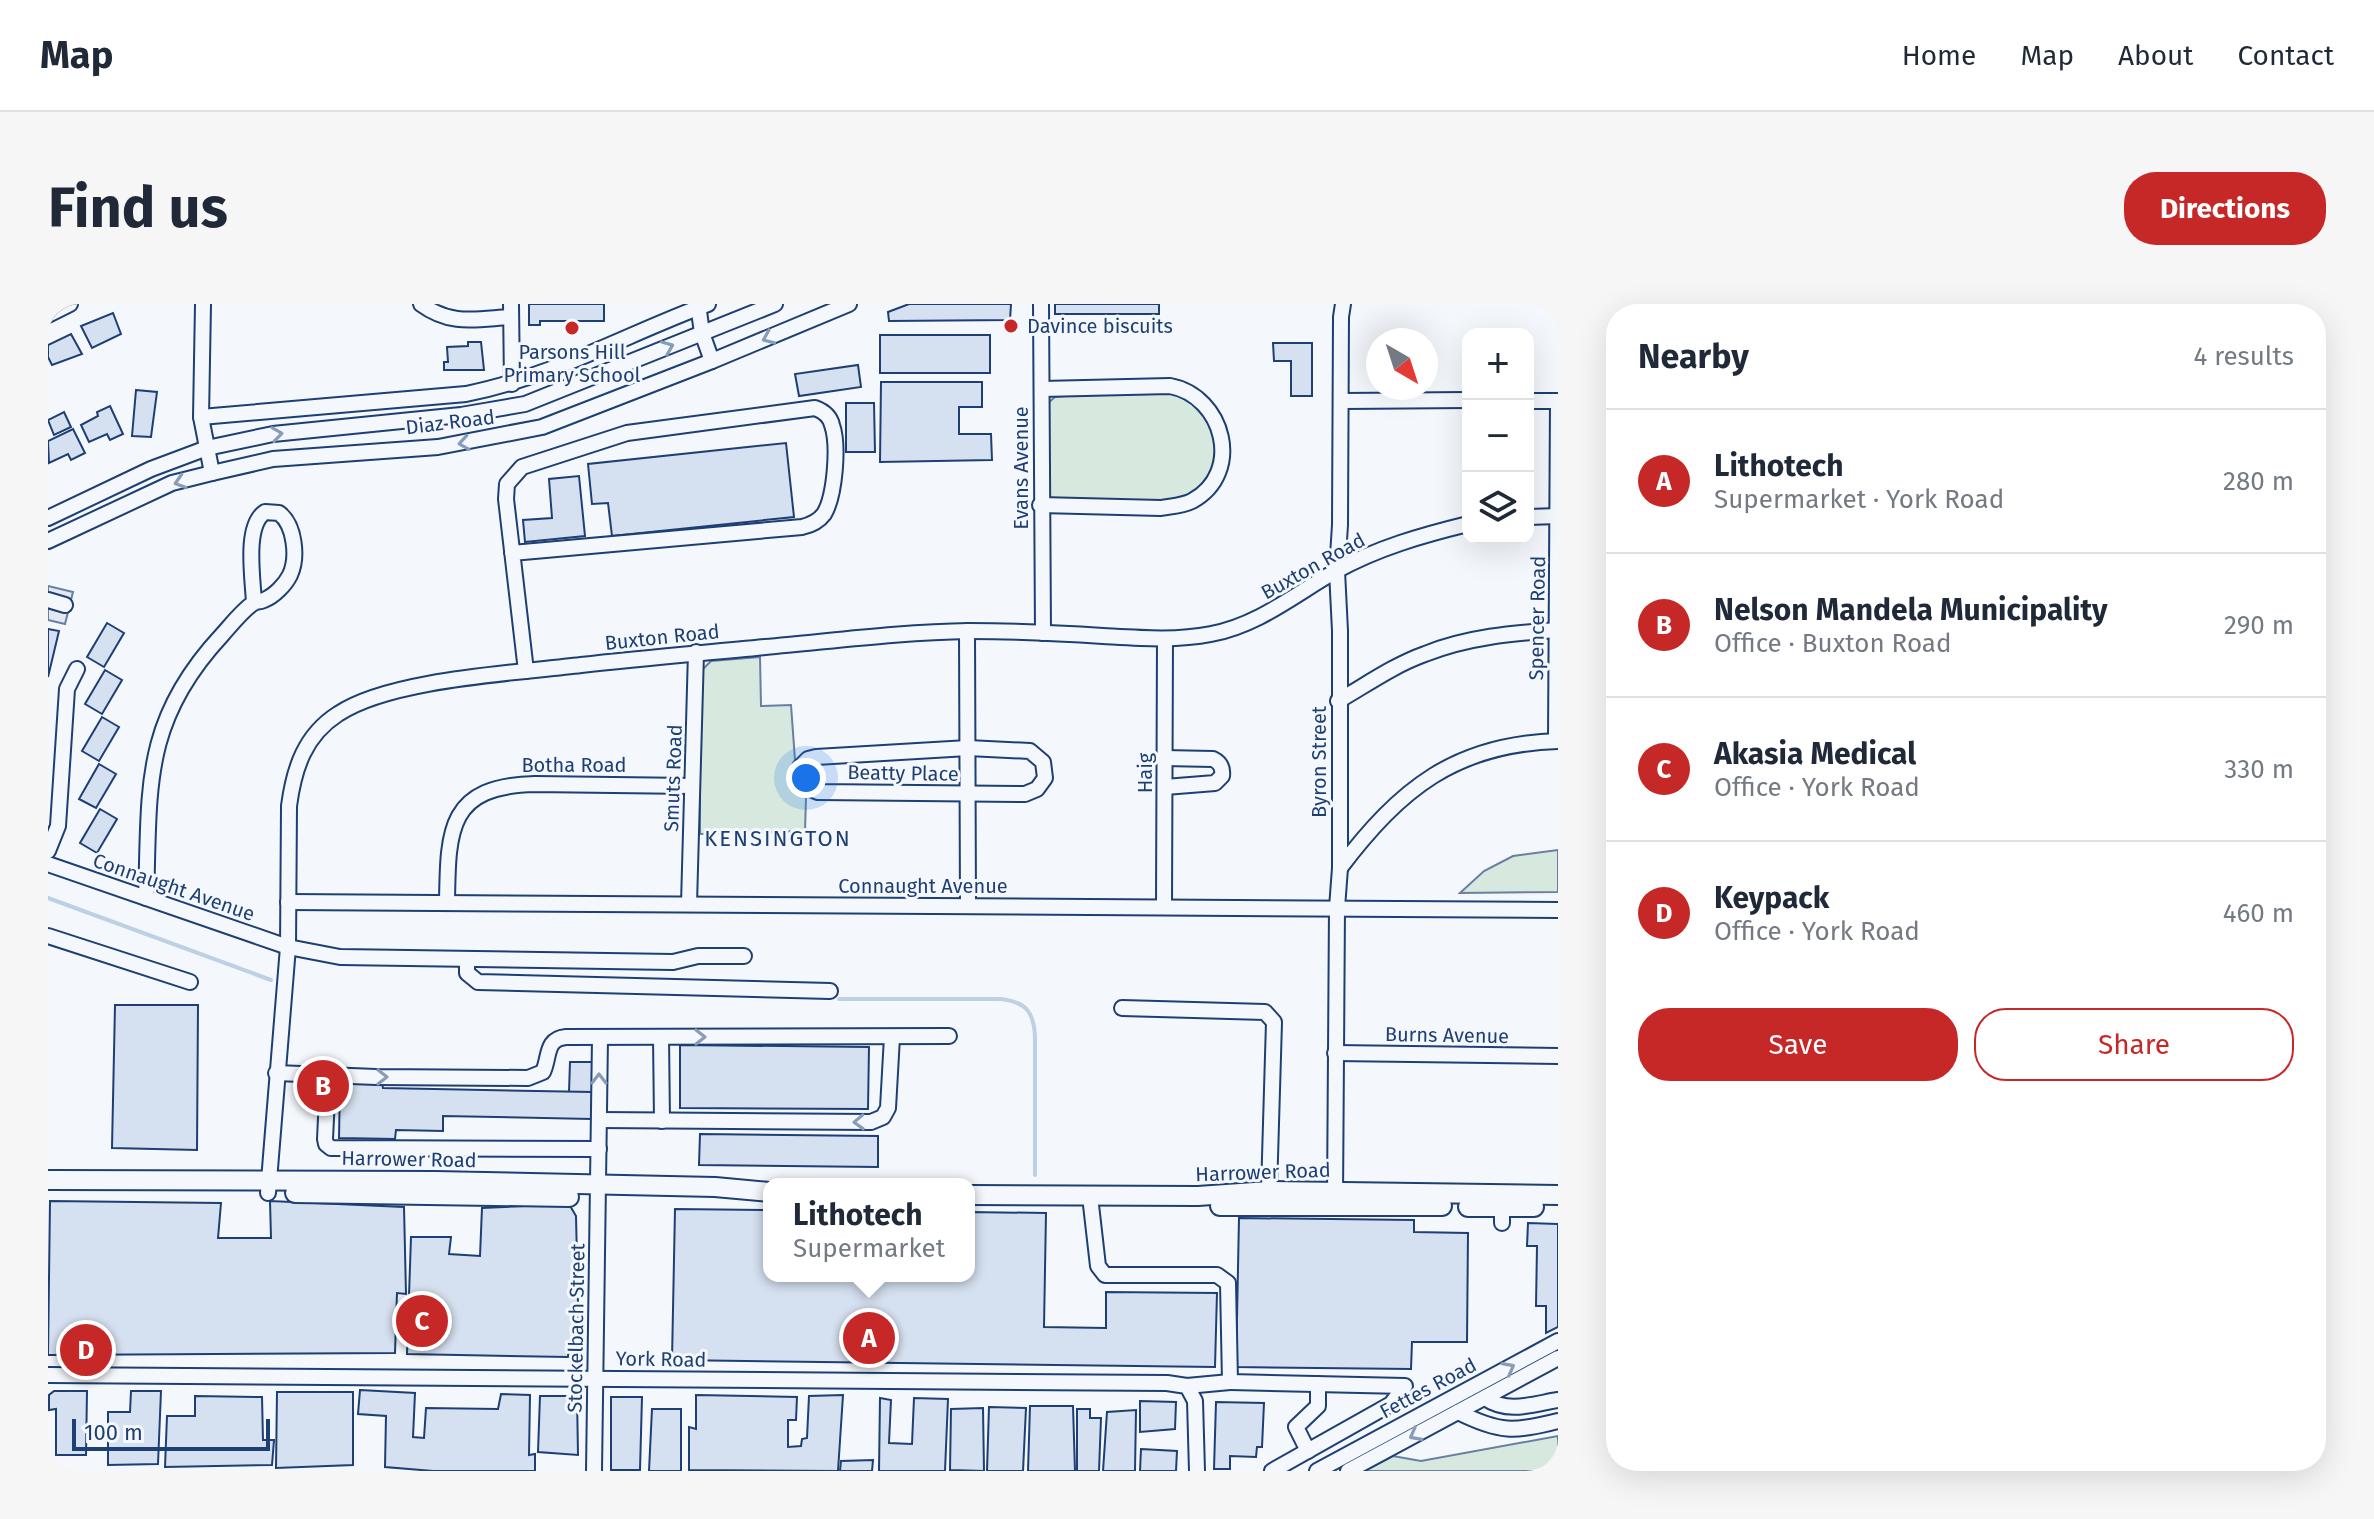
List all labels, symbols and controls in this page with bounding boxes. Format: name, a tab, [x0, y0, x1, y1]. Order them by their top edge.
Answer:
text: Map	[40, 32, 113, 78]
text: Home	[1902, 39, 1976, 72]
text: Map	[2020, 39, 2074, 72]
text: About	[2118, 39, 2193, 72]
text: Contact	[2237, 39, 2334, 72]
button: Directions	[2124, 172, 2326, 245]
text: Find us	[48, 175, 228, 242]
place label: Davince biscuits	[1027, 314, 1173, 338]
marker: Davince biscuits	[1002, 317, 1020, 335]
marker: Parsons Hill Primary School	[563, 319, 581, 337]
one-way arrow	[762, 328, 776, 345]
north arrow	[1366, 328, 1438, 400]
map controls	[1462, 328, 1534, 544]
button: +	[1462, 328, 1534, 400]
text: Nearby	[1638, 336, 1749, 377]
place label: Parsons Hill Primary School	[504, 340, 641, 387]
one-way arrow	[660, 341, 674, 357]
text: 4 results	[2193, 341, 2294, 372]
button: −	[1462, 400, 1534, 472]
street label: Diaz Road	[404, 405, 496, 439]
street label: Evans Avenue	[1009, 406, 1033, 530]
one-way arrow	[271, 426, 284, 443]
one-way arrow	[457, 434, 471, 451]
text: Lithotech	[1714, 448, 1844, 484]
text: A	[1656, 466, 1672, 497]
text: 280 m	[2223, 466, 2294, 497]
button: layers	[1462, 472, 1534, 544]
one-way arrow	[173, 473, 187, 489]
text: Supermarket · York Road	[1714, 484, 2004, 515]
street label: Buxton Road	[1257, 528, 1369, 604]
street label: Spencer Road	[1524, 555, 1550, 681]
text: Nelson Mandela Municipality	[1714, 592, 2107, 628]
text: B	[1656, 610, 1672, 641]
text: 290 m	[2224, 610, 2294, 641]
street label: Buxton Road	[603, 619, 721, 655]
text: Office · Buxton Road	[1714, 628, 1952, 659]
street label: Byron Street	[1307, 705, 1331, 818]
street label: Smuts Road	[659, 724, 687, 832]
text: Akasia Medical	[1714, 736, 1916, 772]
street label: Haig	[1133, 752, 1157, 793]
street label: Botha Road	[521, 753, 627, 777]
text: C	[1657, 754, 1671, 785]
text: 330 m	[2224, 754, 2294, 785]
your location	[786, 758, 826, 798]
street label: Beatty Place	[847, 760, 959, 786]
text: Office · York Road	[1714, 772, 1920, 803]
district label: KENSINGTON	[704, 825, 852, 852]
street label: Connaught Avenue	[90, 848, 258, 926]
street label: Connaught Avenue	[838, 874, 1008, 898]
text: Keypack	[1714, 880, 1829, 916]
text: D	[1656, 898, 1672, 929]
text: 460 m	[2223, 898, 2294, 929]
text: Office · York Road	[1714, 916, 1920, 947]
button: Save	[1638, 1008, 1958, 1081]
button: Share	[1974, 1008, 2294, 1081]
street label: Burns Avenue	[1385, 1022, 1509, 1048]
one-way arrow	[694, 1028, 707, 1046]
pin: B	[297, 1056, 349, 1116]
one-way arrow	[376, 1068, 389, 1086]
one-way arrow	[590, 1072, 608, 1085]
one-way arrow	[853, 1113, 865, 1130]
street label: Harrower Road	[341, 1146, 477, 1172]
street label: Harrower Road	[1195, 1158, 1331, 1186]
popup	[763, 1178, 975, 1282]
text: Lithotech	[793, 1197, 923, 1233]
text: Supermarket	[793, 1233, 945, 1264]
street label: Stockelbach Street	[563, 1242, 589, 1413]
pin: C	[396, 1291, 448, 1351]
pin: A	[843, 1308, 895, 1368]
pin: D	[60, 1320, 112, 1380]
street label: York Road	[615, 1346, 707, 1372]
street label: Fettes Road	[1376, 1353, 1480, 1423]
one-way arrow	[1501, 1362, 1515, 1377]
scale bar	[72, 1415, 270, 1451]
text: 100 m	[84, 1419, 143, 1446]
one-way arrow	[1409, 1425, 1424, 1440]

